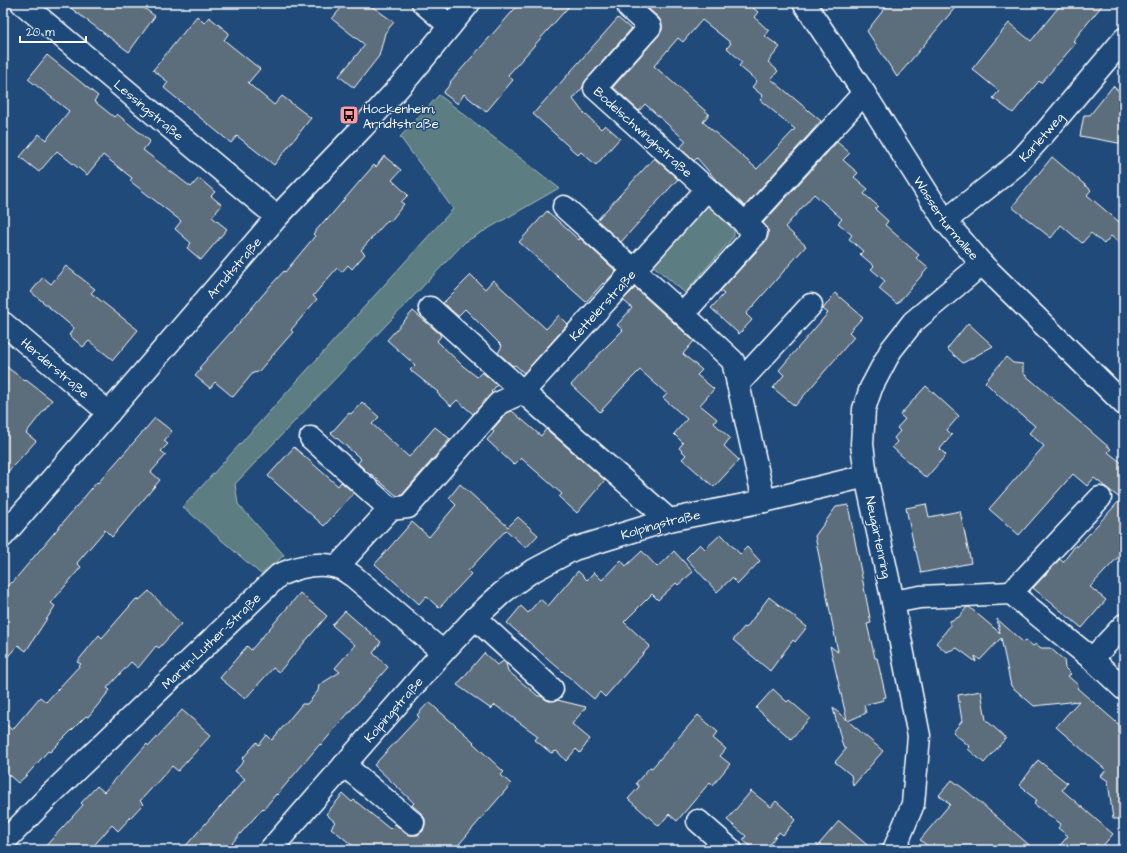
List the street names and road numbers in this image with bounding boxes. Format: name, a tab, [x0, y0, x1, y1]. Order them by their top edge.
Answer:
street label: Lessingstraße	[110, 76, 187, 145]
street label: Bodelschwinghstraße	[589, 83, 696, 182]
street label: Karletweg	[1015, 109, 1069, 166]
street label: Wasserturmallee	[909, 173, 983, 264]
street label: Arndtstraße	[203, 233, 266, 303]
street label: Kettelerstraße	[566, 266, 640, 345]
street label: Herderstraße	[17, 334, 93, 403]
street label: Neugärtenring	[860, 495, 896, 580]
street label: Kolpingstraße	[619, 506, 702, 544]
street label: Martin-Luther-Straße	[158, 589, 265, 693]
street label: Kolpingstraße	[360, 673, 427, 746]

